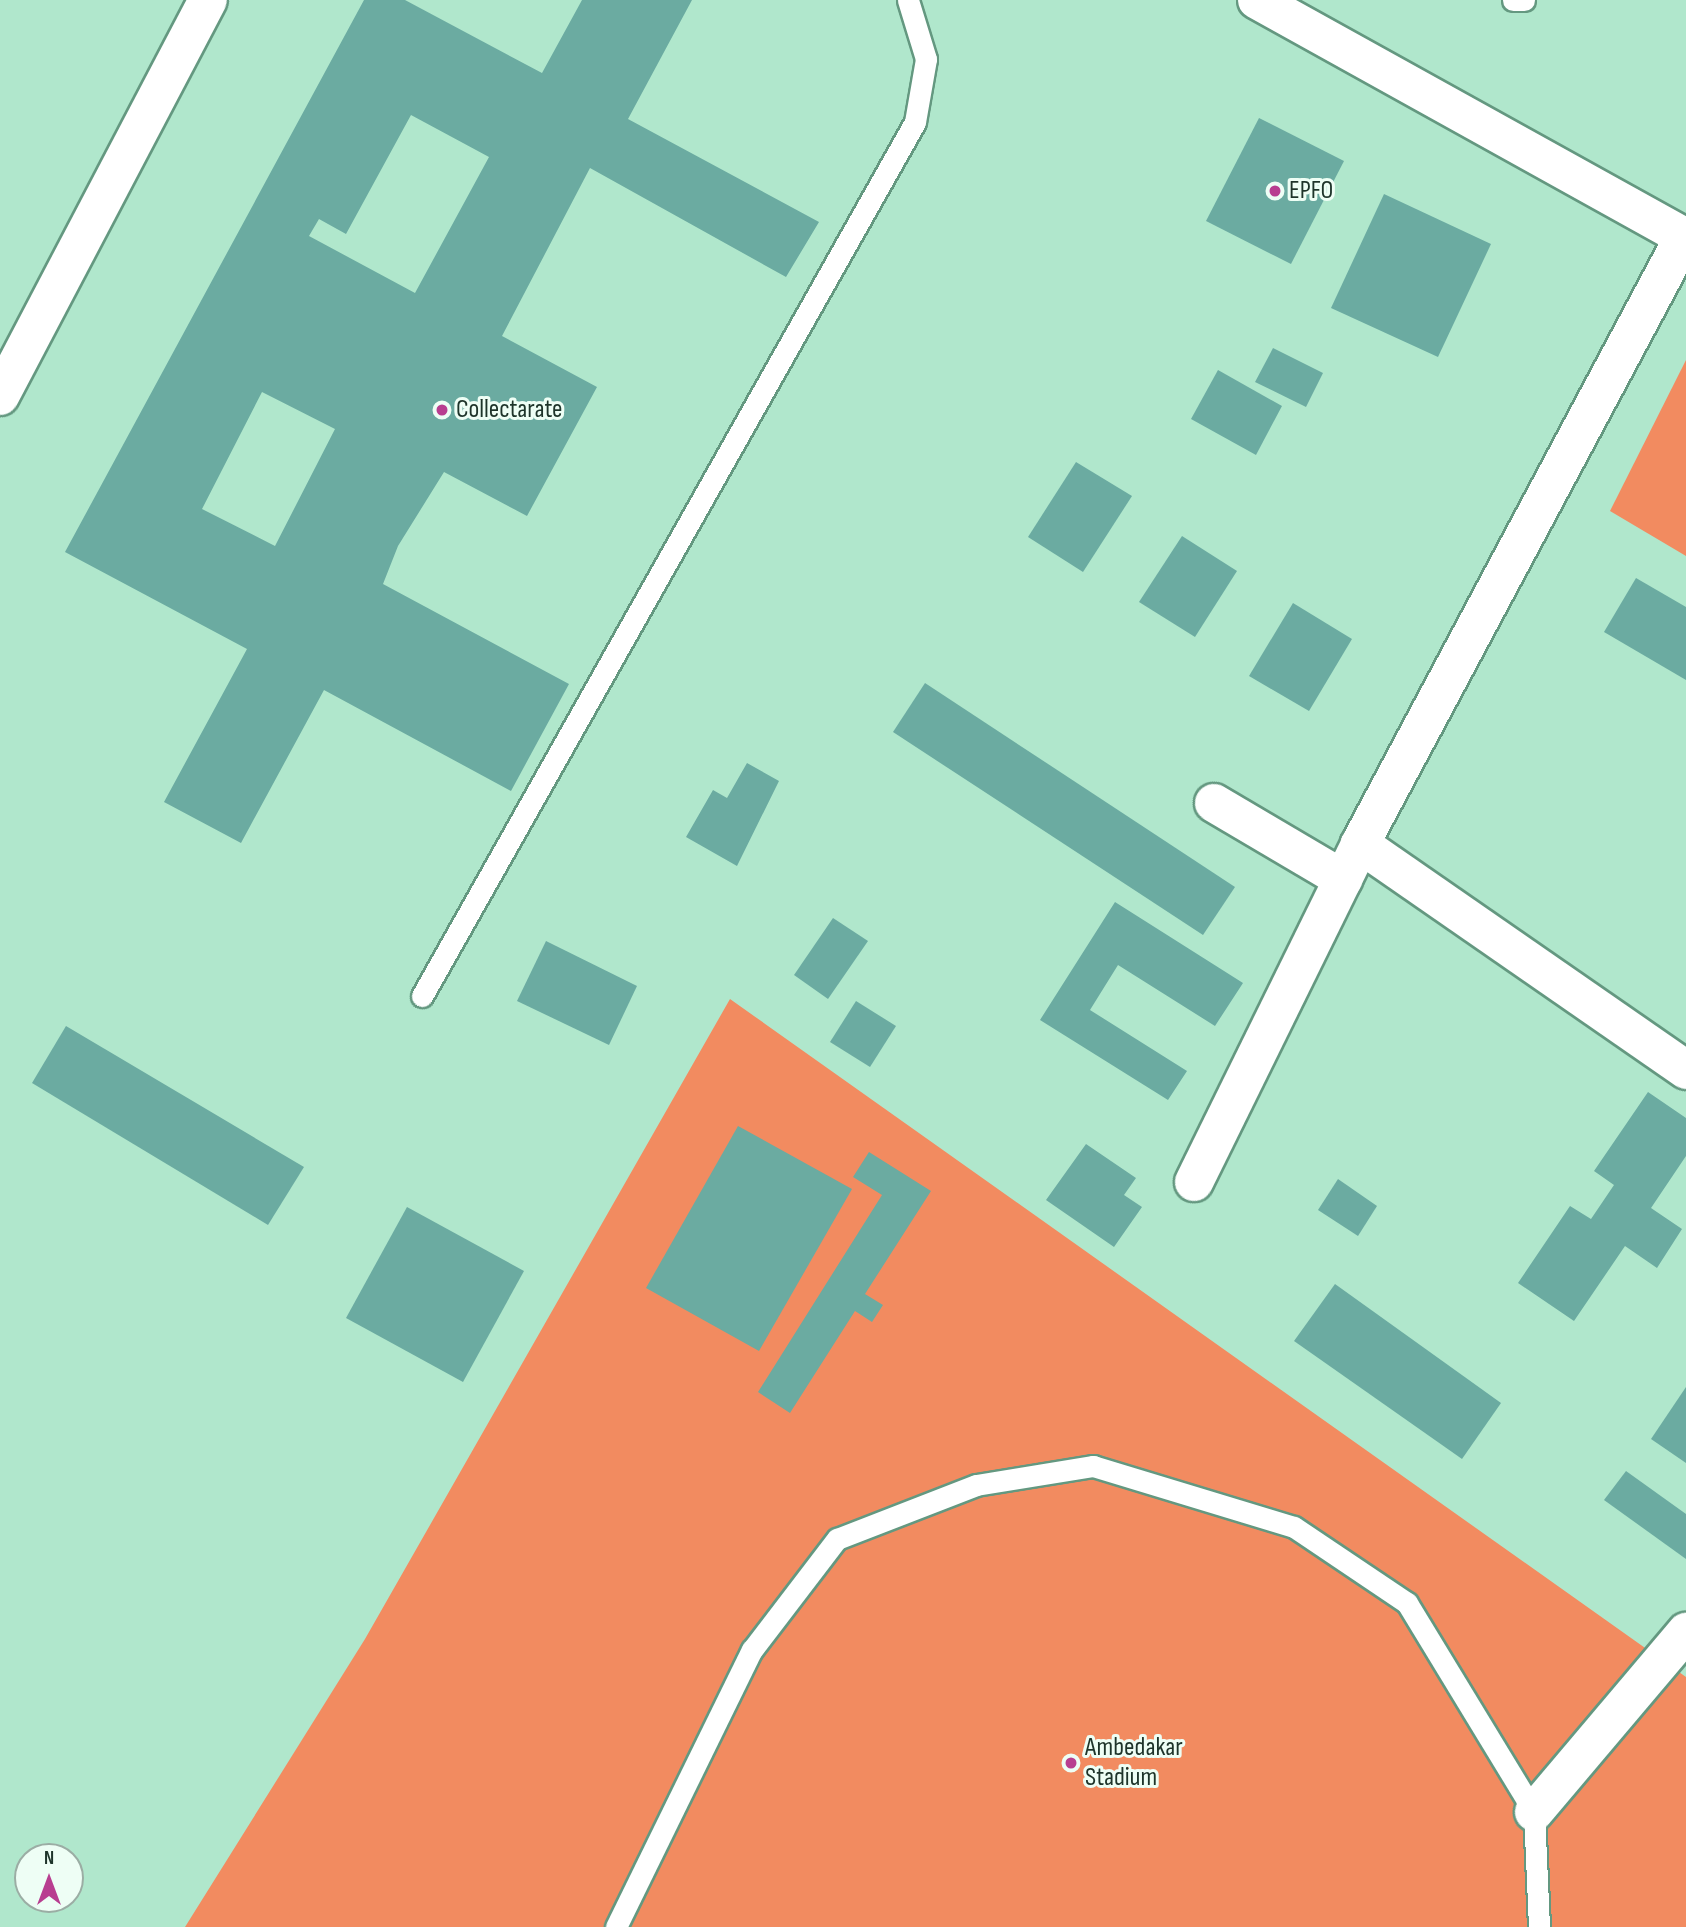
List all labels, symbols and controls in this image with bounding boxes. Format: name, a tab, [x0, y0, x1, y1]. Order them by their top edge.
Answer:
place label: EPFO	[1289, 175, 1333, 207]
marker: EPFO	[1267, 183, 1283, 199]
place label: Collectarate	[456, 394, 563, 426]
marker: Collectarate	[434, 402, 450, 418]
place label: Ambedakar Stadium	[1085, 1732, 1183, 1794]
marker: Ambedakar Stadium	[1063, 1755, 1079, 1771]
north arrow	[14, 1843, 84, 1913]
text: N	[44, 1847, 54, 1870]

